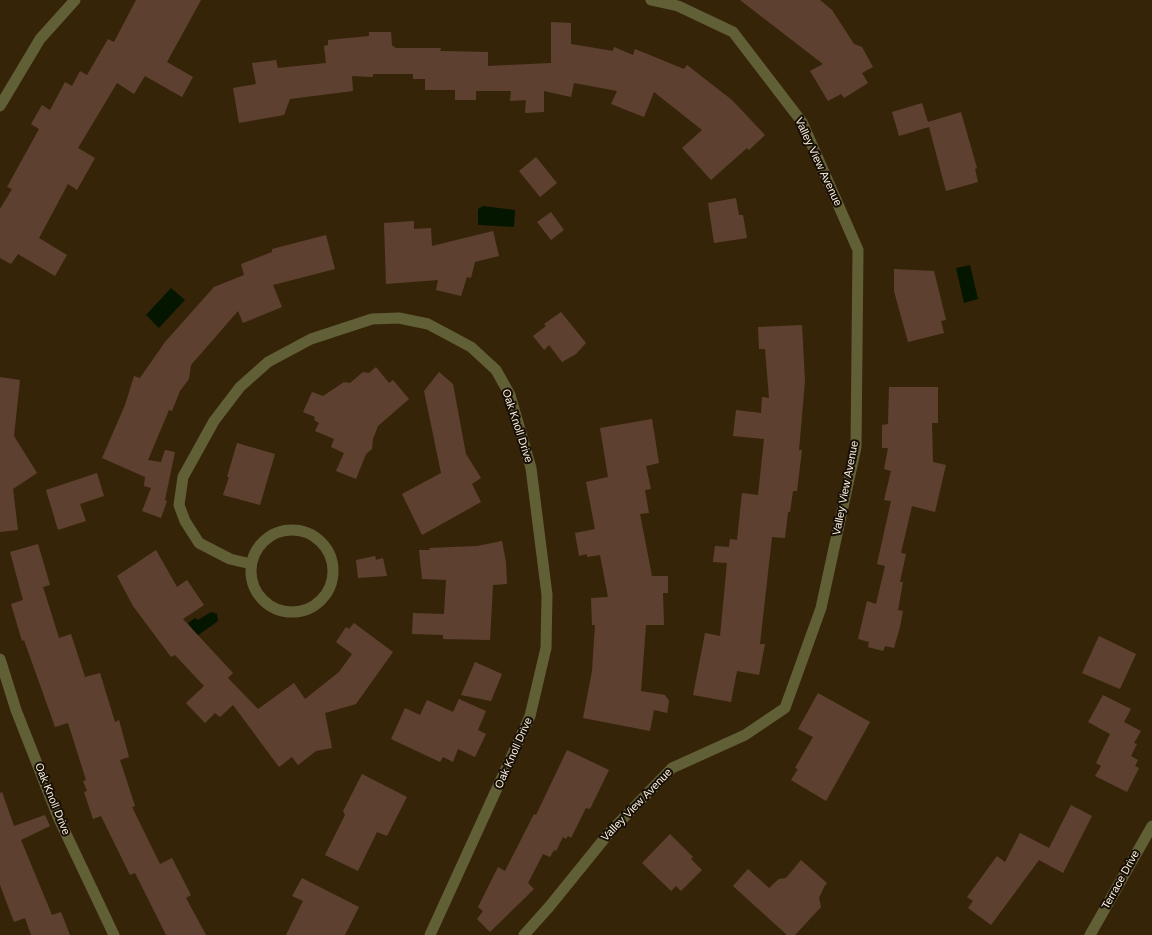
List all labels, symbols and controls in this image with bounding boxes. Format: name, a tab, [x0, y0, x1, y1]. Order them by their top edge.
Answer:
street label: Valley View Avenue	[792, 116, 844, 208]
street label: Oak Knoll Drive	[499, 388, 535, 464]
street label: Valley View Avenue	[830, 440, 862, 536]
street label: Oak Knoll Drive	[492, 715, 536, 791]
street label: Oak Knoll Drive	[32, 761, 72, 837]
street label: Valley View Avenue	[599, 766, 675, 844]
street label: Terrace Drive	[1099, 848, 1143, 912]

